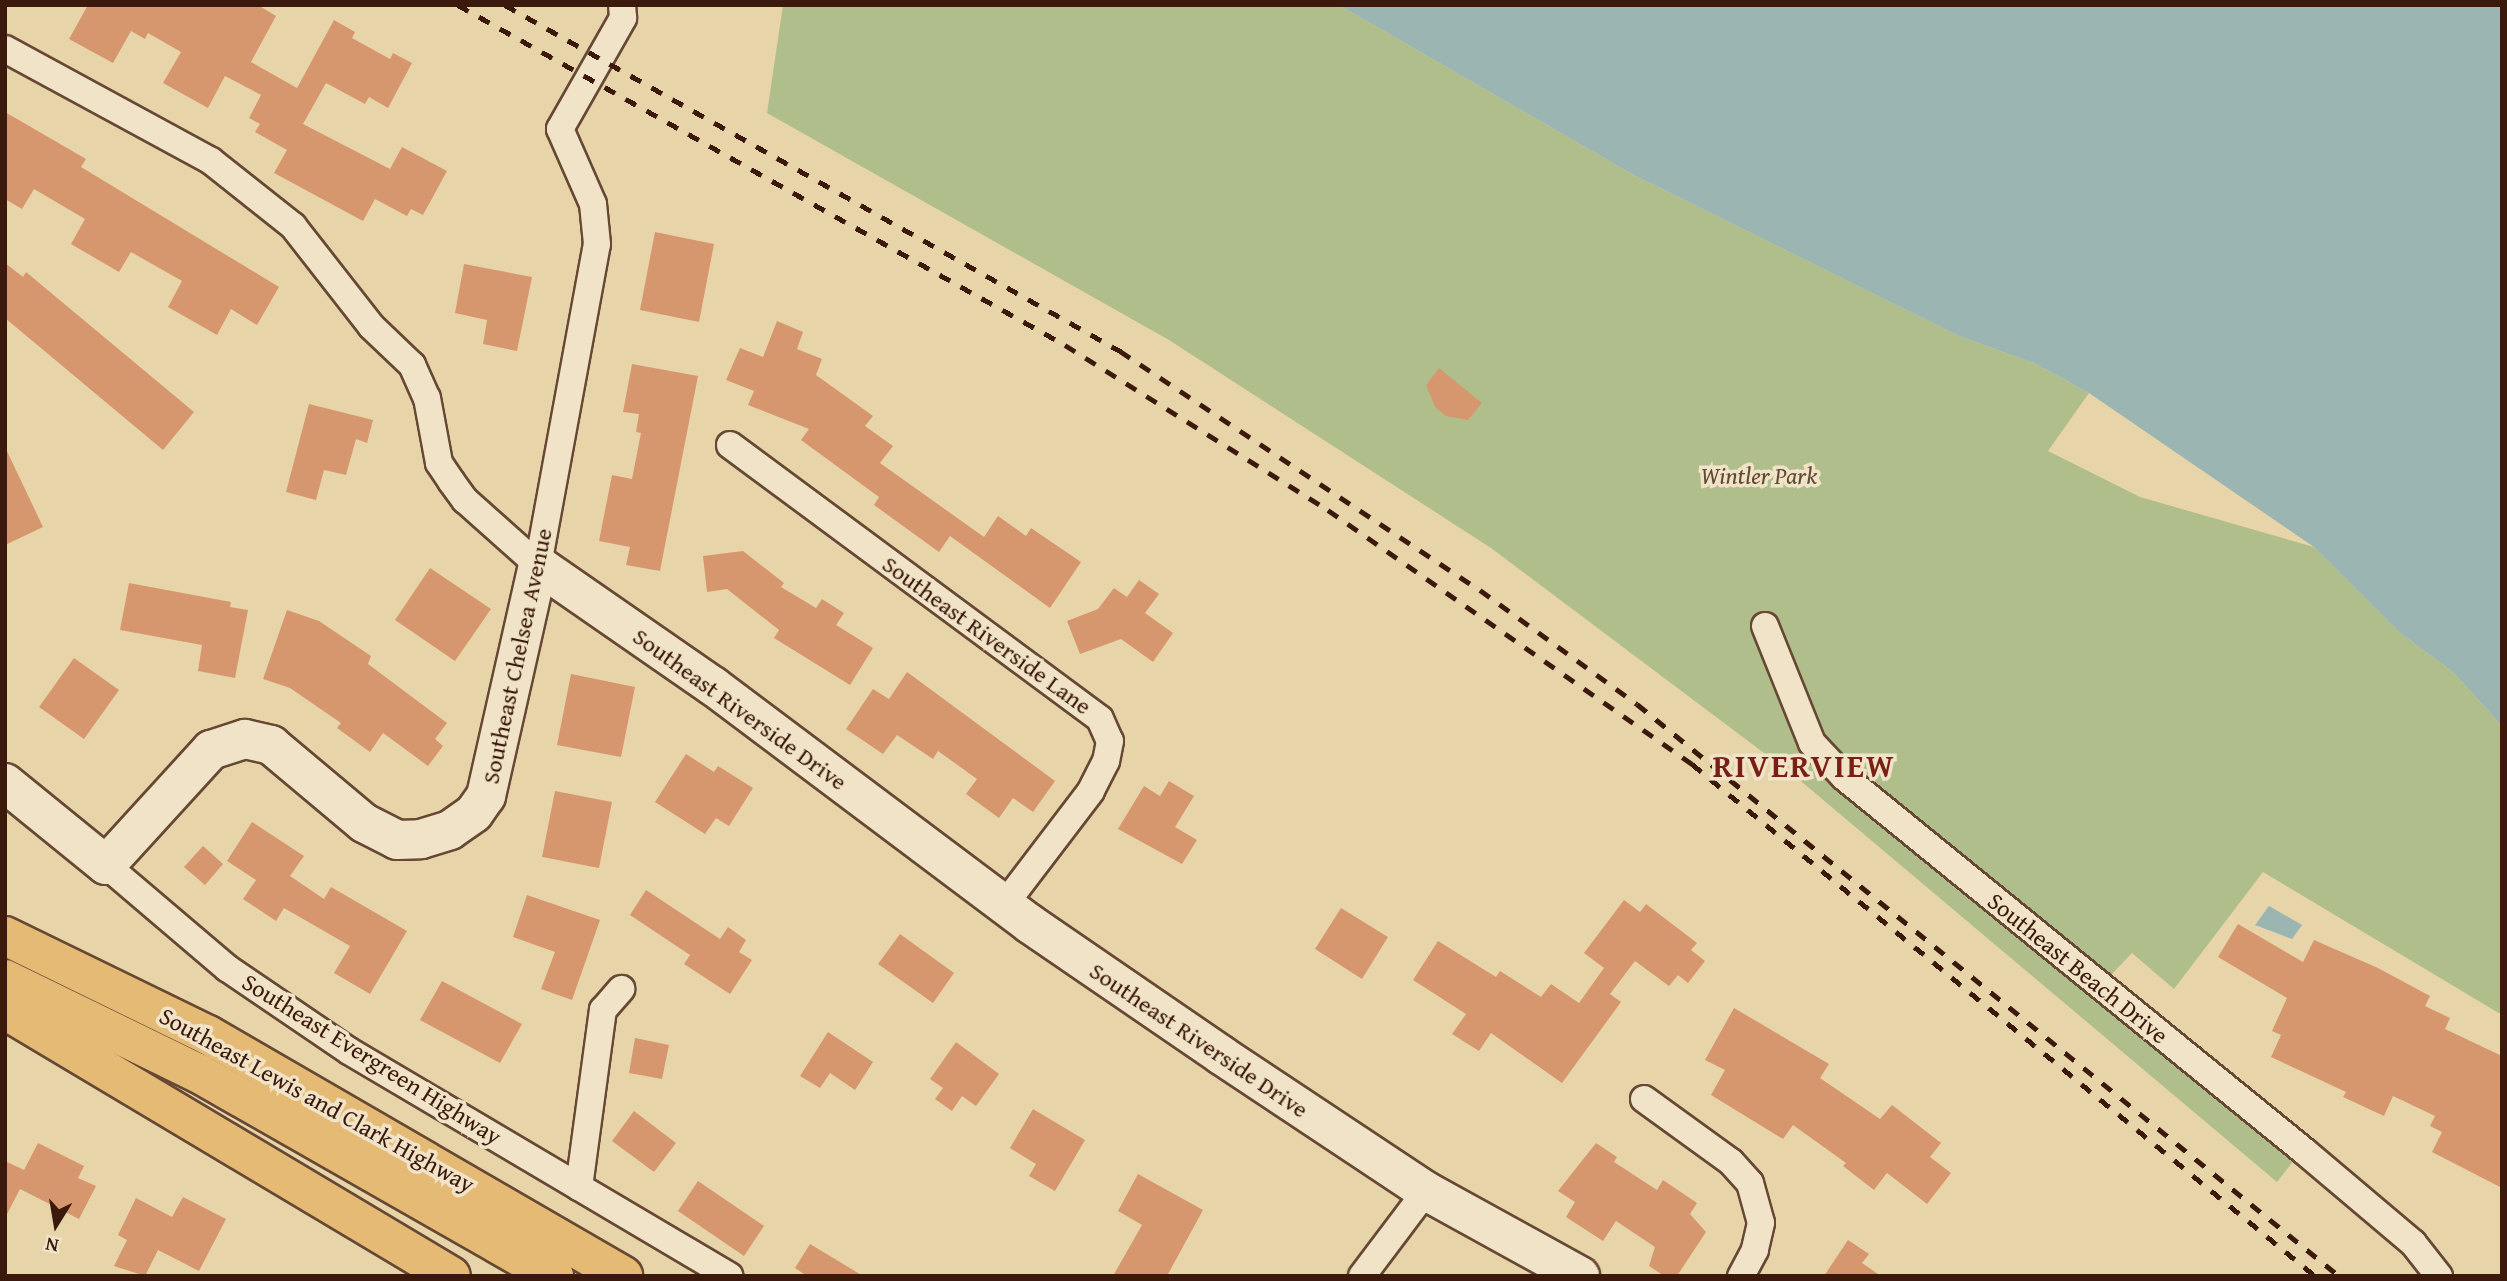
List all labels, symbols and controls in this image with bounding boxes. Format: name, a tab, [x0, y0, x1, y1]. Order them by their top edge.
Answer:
park label: Wintler Park	[1701, 462, 1817, 490]
street label: Southeast Chelsea Avenue	[476, 526, 558, 786]
street label: Southeast Riverside Lane	[877, 550, 1097, 720]
street label: Southeast Riverside Drive	[627, 622, 853, 796]
district label: RIVERVIEW	[1714, 747, 1894, 785]
street label: Southeast Beach Drive	[1982, 886, 2174, 1050]
street label: Southeast Riverside Drive	[1084, 956, 1314, 1124]
street label: Southeast Evergreen Highway	[237, 967, 507, 1151]
street label: Southeast Lewis and Clark Highway	[154, 1001, 480, 1199]
north arrow	[21, 1190, 91, 1260]
text: N	[43, 1231, 61, 1261]

